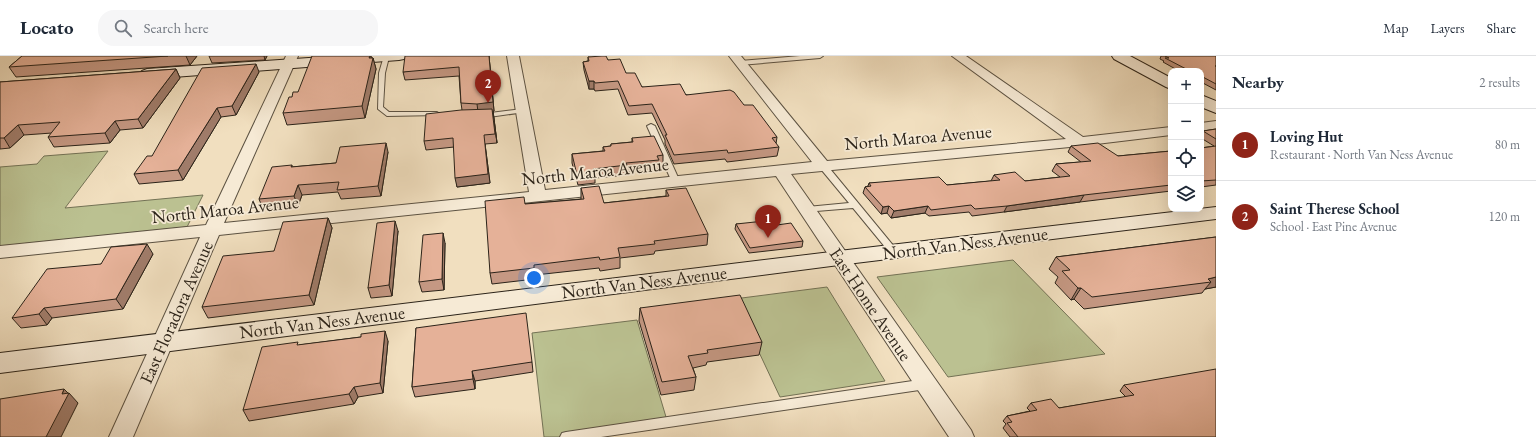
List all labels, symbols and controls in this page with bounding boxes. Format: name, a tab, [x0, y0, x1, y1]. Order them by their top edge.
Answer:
search box	[98, 10, 378, 46]
text: Locato	[20, 15, 74, 40]
icon: search	[112, 17, 134, 39]
text: Search here	[144, 18, 209, 37]
text: Map	[1383, 19, 1408, 37]
text: Layers	[1430, 19, 1465, 37]
text: Share	[1487, 19, 1516, 37]
map controls	[1168, 68, 1204, 212]
button: +	[1168, 68, 1204, 104]
pin: 2	[475, 70, 501, 103]
text: Nearby	[1232, 71, 1284, 93]
text: 2 results	[1479, 74, 1520, 91]
button: −	[1168, 104, 1204, 140]
street label: North Maroa Avenue	[843, 119, 993, 155]
text: Loving Hut	[1270, 127, 1343, 146]
text: 1	[1242, 136, 1248, 153]
text: 80 m	[1495, 136, 1520, 153]
button: locate	[1168, 140, 1204, 176]
text: Restaurant · North Van Ness Avenue	[1270, 146, 1453, 163]
street label: North Maroa Avenue	[520, 152, 670, 190]
button: layers	[1168, 176, 1204, 212]
street label: North Maroa Avenue	[150, 190, 300, 228]
text: Saint Therese School	[1270, 199, 1400, 218]
pin: 1	[755, 205, 781, 238]
text: 2	[1242, 208, 1248, 225]
text: 120 m	[1489, 208, 1520, 225]
text: School · East Pine Avenue	[1270, 218, 1397, 235]
street label: North Van Ness Avenue	[881, 221, 1049, 265]
street label: East Floradora Avenue	[134, 237, 218, 387]
street label: East Home Avenue	[825, 243, 917, 365]
street label: North Van Ness Avenue	[560, 260, 728, 304]
your location	[524, 268, 544, 288]
street label: North Van Ness Avenue	[238, 300, 406, 344]

